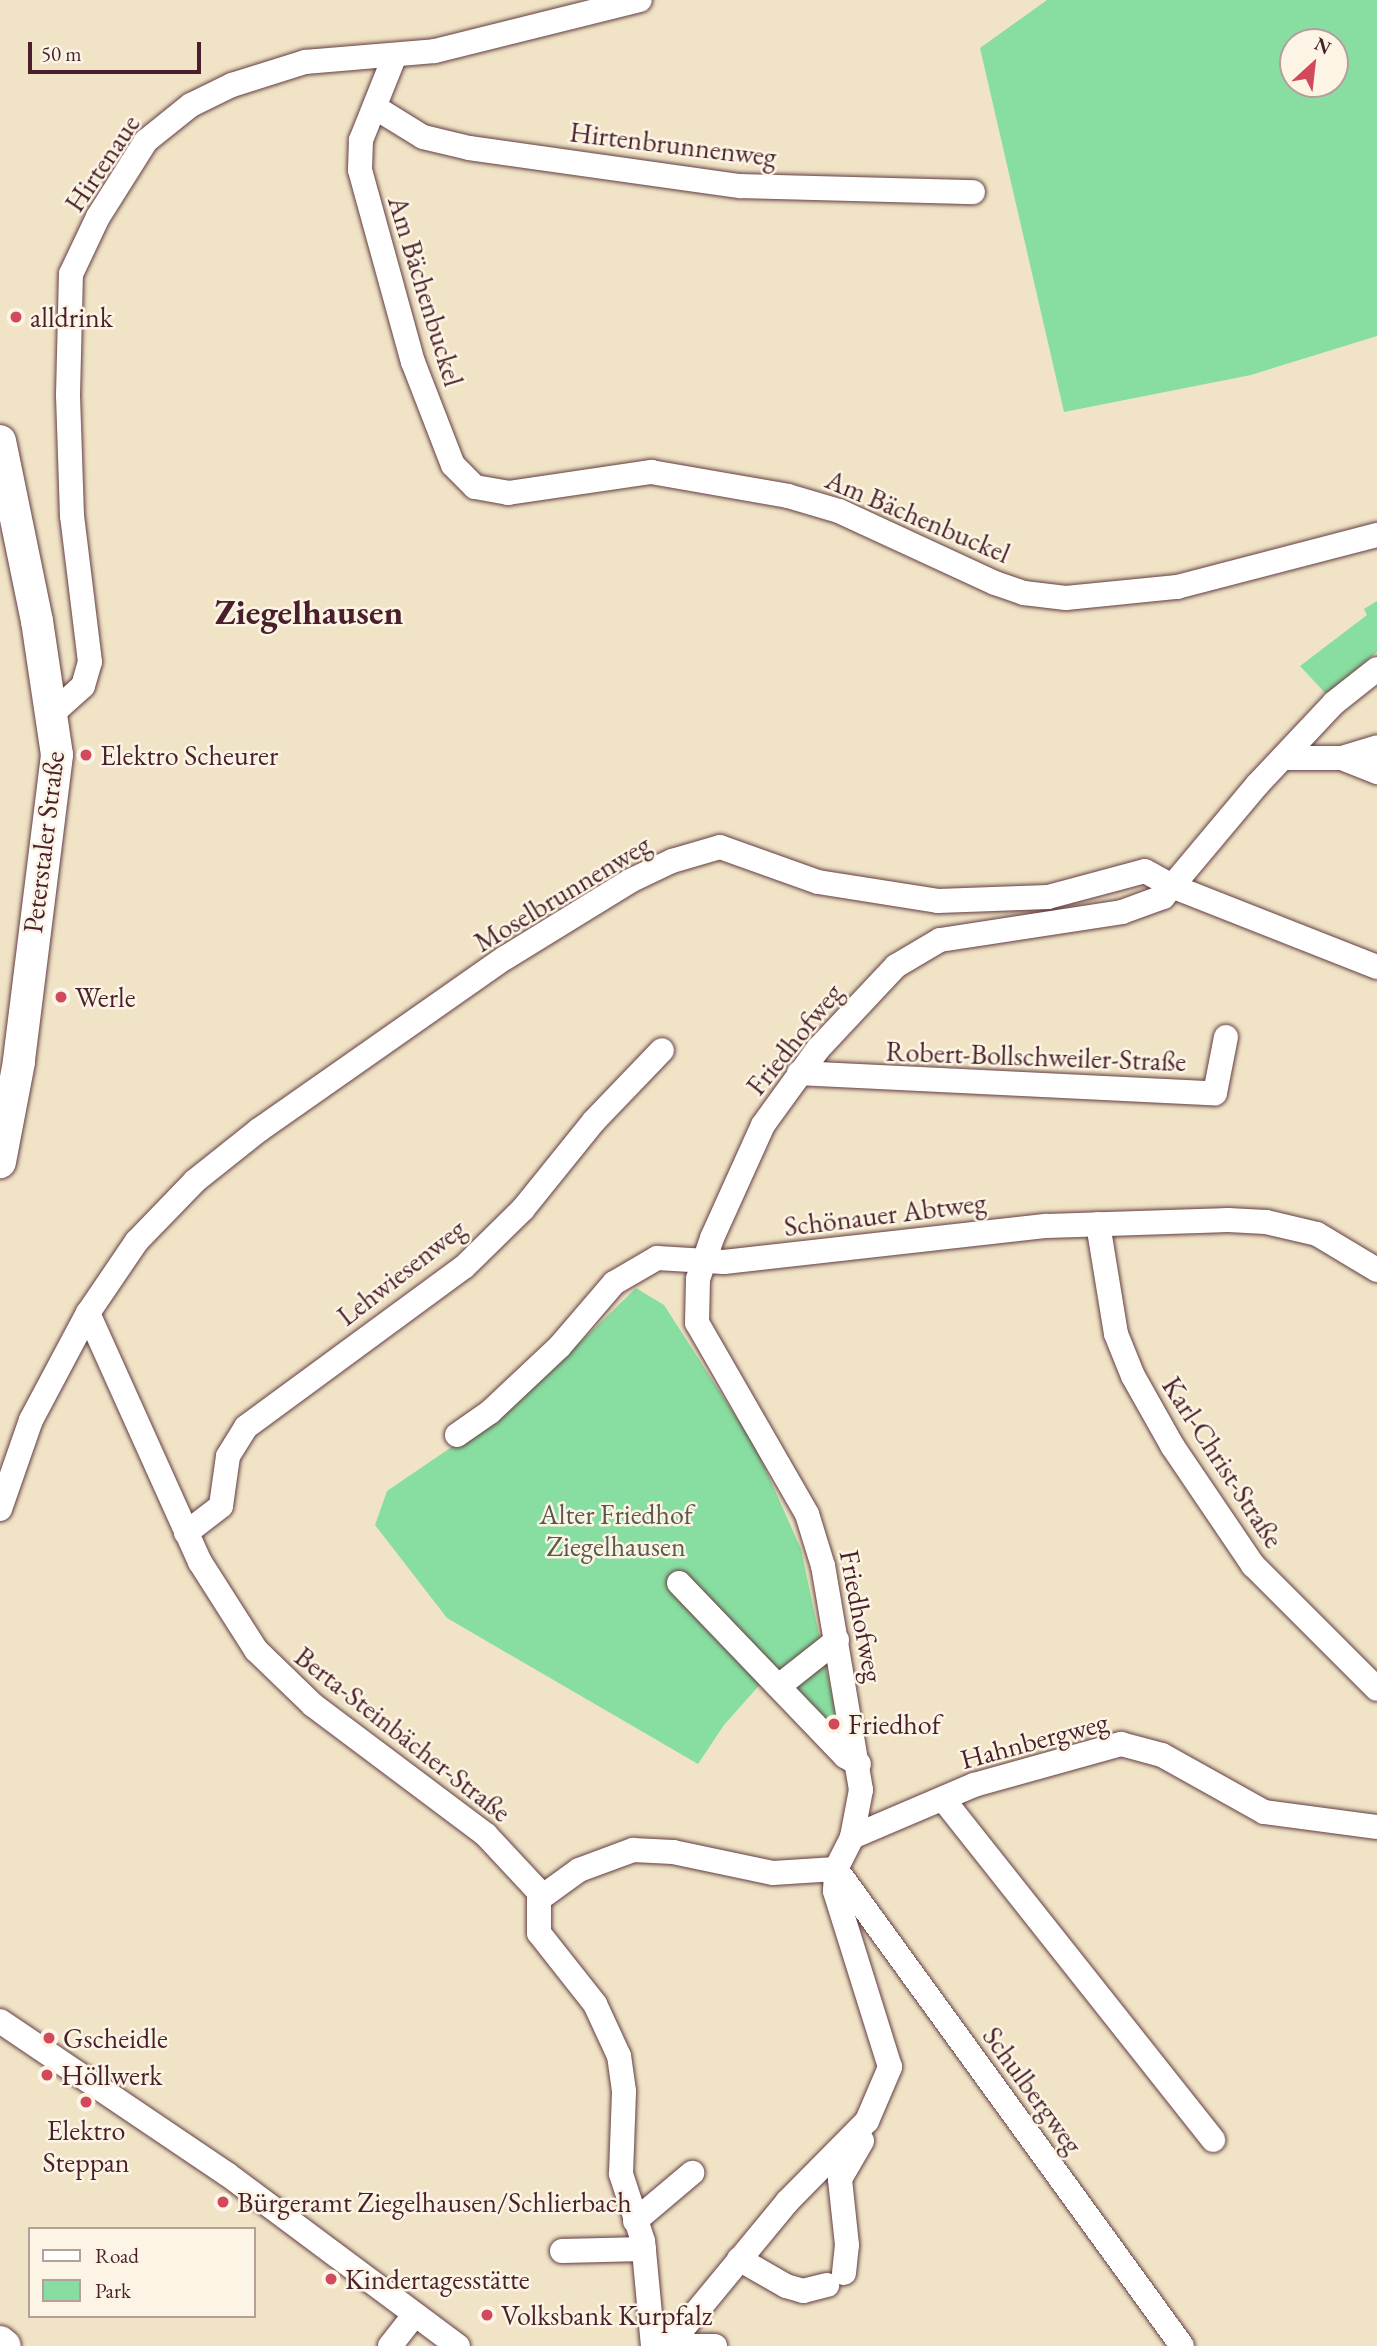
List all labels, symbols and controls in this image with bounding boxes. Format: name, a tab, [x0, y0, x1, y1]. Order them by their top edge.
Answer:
scale bar	[32, 28, 205, 72]
north arrow	[1279, 28, 1349, 98]
text: N	[1310, 31, 1335, 60]
text: 50 m	[41, 40, 82, 67]
street label: Hirtenaue	[57, 108, 147, 218]
street label: Hirtenbrunnenweg	[568, 115, 778, 173]
street label: Am Bächenbuckel	[381, 192, 471, 390]
place label: alldrink	[30, 300, 113, 334]
marker: alldrink	[8, 309, 24, 325]
street label: Am Bächenbuckel	[821, 462, 1015, 570]
district label: Ziegelhausen	[215, 591, 403, 633]
place label: Elektro Scheurer	[100, 738, 278, 772]
marker: Elektro Scheurer	[78, 747, 94, 763]
street label: Peterstaler Straße	[15, 749, 71, 935]
street label: Moselbrunnenweg	[468, 827, 656, 959]
street label: Friedhofweg	[739, 976, 849, 1102]
place label: Werle	[75, 980, 136, 1014]
marker: Werle	[53, 989, 69, 1005]
street label: Robert-Bollschweiler-Straße	[885, 1034, 1187, 1078]
street label: Schönauer Abtweg	[782, 1185, 988, 1243]
street label: Lehwiesenweg	[330, 1211, 472, 1333]
street label: Karl-Christ-Straße	[1155, 1370, 1291, 1554]
park label: Alter Friedhof Ziegelhausen	[539, 1497, 693, 1563]
street label: Friedhofweg	[833, 1547, 891, 1685]
street label: Berta-Steinbächer-Straße	[288, 1639, 518, 1829]
street label: Hahnbergweg	[956, 1704, 1112, 1776]
place label: Friedhof	[848, 1707, 941, 1741]
marker: Friedhof	[826, 1716, 842, 1732]
street label: Schulbergweg	[976, 2020, 1090, 2160]
place label: Gscheidle	[63, 2021, 168, 2055]
marker: Gscheidle	[41, 2030, 57, 2046]
place label: Höllwerk	[61, 2058, 162, 2092]
marker: Höllwerk	[39, 2067, 55, 2083]
marker: Elektro Steppan	[78, 2094, 94, 2110]
place label: Elektro Steppan	[42, 2113, 130, 2179]
place label: Bürgeramt Ziegelhausen/Schlierbach	[237, 2185, 632, 2219]
marker: Bürgeramt Ziegelhausen/Schlierbach	[215, 2194, 231, 2210]
legend	[28, 2227, 256, 2318]
text: Road	[95, 2242, 139, 2269]
place label: Kindertagesstätte	[345, 2262, 530, 2296]
marker: Kindertagesstätte	[323, 2271, 339, 2287]
text: Park	[95, 2277, 131, 2304]
place label: Volksbank Kurpfalz	[501, 2298, 712, 2332]
marker: Volksbank Kurpfalz	[479, 2307, 495, 2323]

